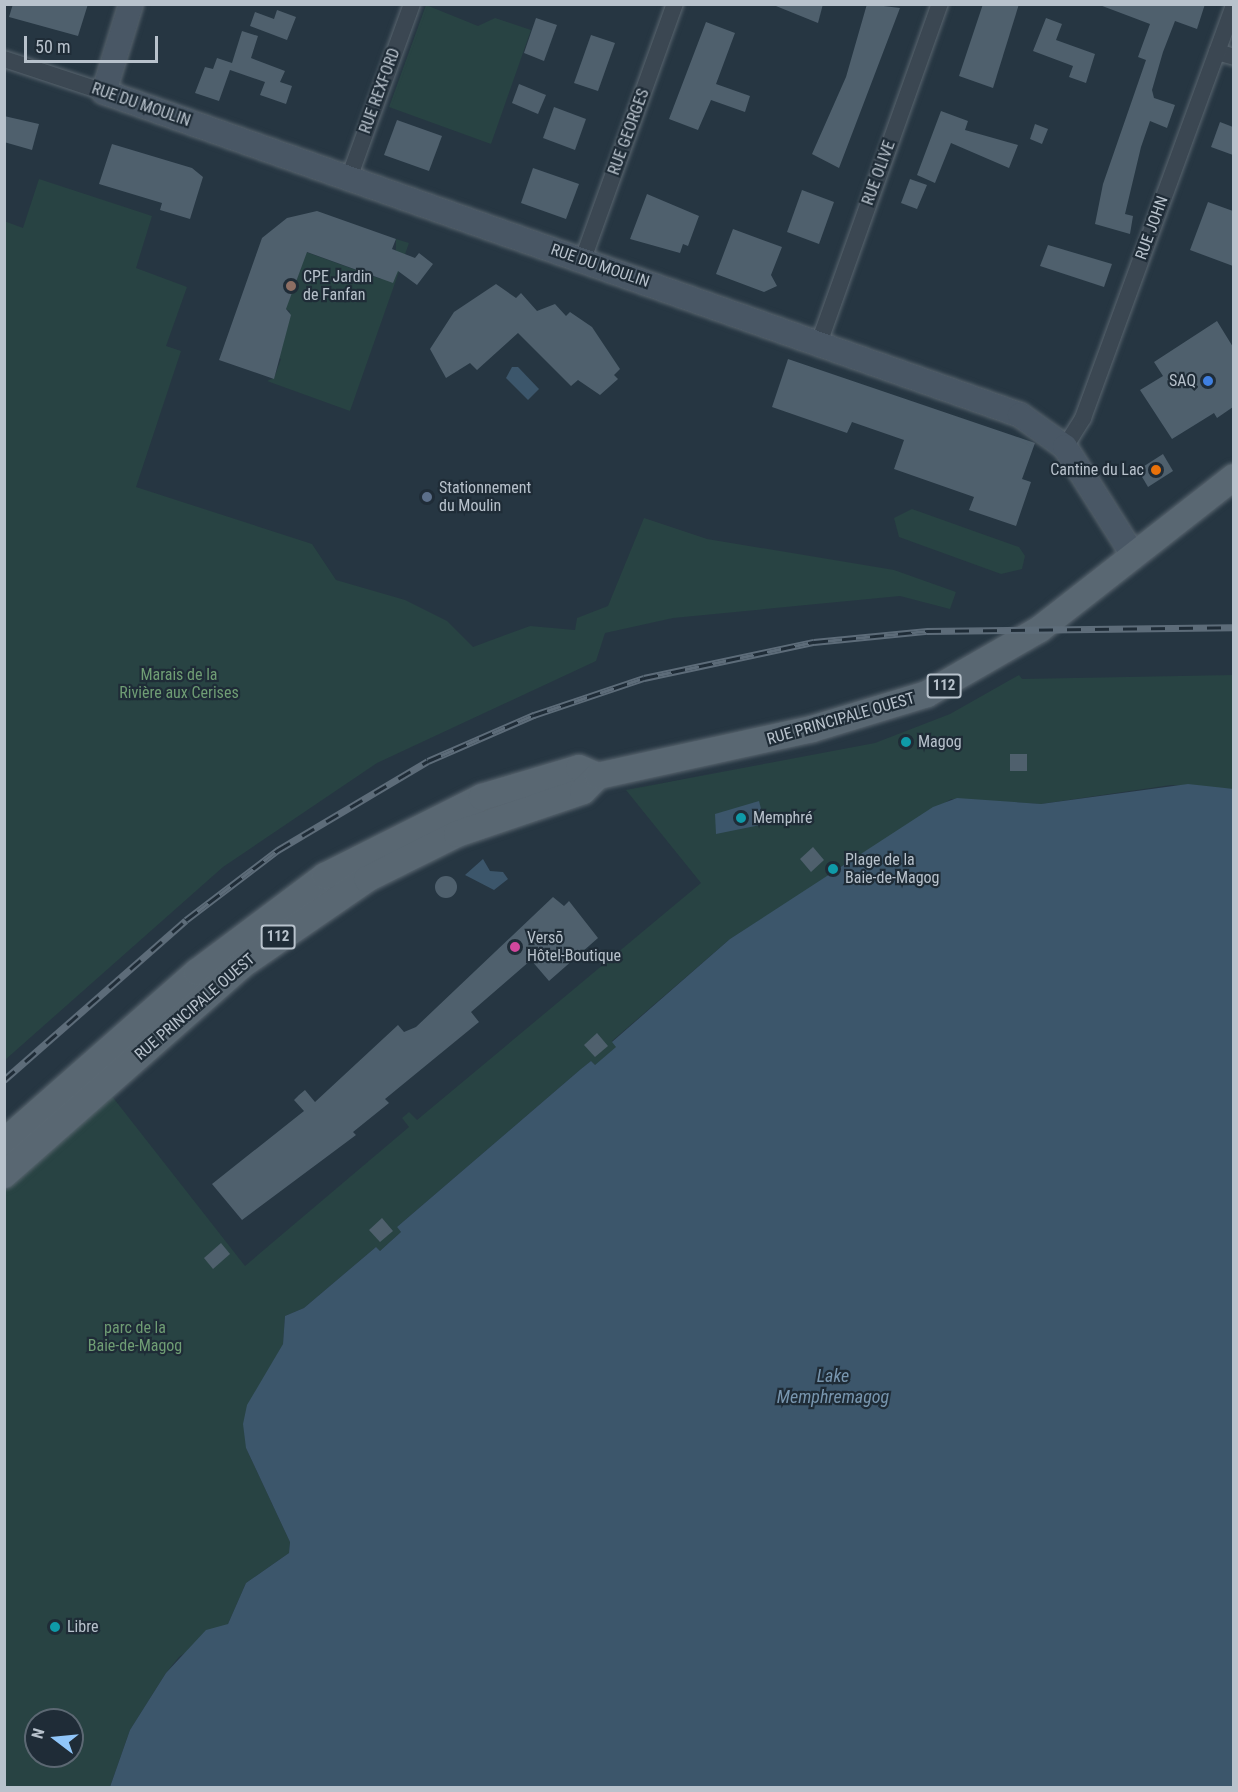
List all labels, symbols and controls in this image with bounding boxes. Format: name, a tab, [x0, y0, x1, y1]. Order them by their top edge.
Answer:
scale bar	[27, 24, 160, 62]
text: 50 m	[35, 36, 70, 57]
street label: RUE REXFORD	[356, 46, 404, 136]
street label: RUE DU MOULIN	[89, 79, 193, 131]
street label: RUE GEORGES	[605, 86, 653, 178]
street label: RUE OLIVE	[858, 138, 900, 208]
street label: RUE JOHN	[1132, 194, 1172, 262]
street label: RUE DU MOULIN	[548, 240, 652, 292]
place label: CPE Jardin de Fanfan	[303, 267, 372, 305]
marker: CPE Jardin de Fanfan	[284, 279, 298, 293]
place label: SAQ	[1169, 371, 1196, 391]
marker: SAQ	[1201, 374, 1215, 388]
place label: Cantine du Lac	[1050, 460, 1144, 480]
marker: Cantine du Lac	[1149, 463, 1163, 477]
place label: Stationnement du Moulin	[439, 478, 531, 516]
marker: Stationnement du Moulin	[420, 490, 434, 504]
park label: Marais de la Rivière aux Cerises	[119, 665, 239, 703]
road number: 112	[926, 674, 962, 698]
street label: RUE PRINCIPALE OUEST	[765, 689, 917, 749]
place label: Magog	[918, 732, 962, 752]
marker: Magog	[899, 735, 913, 749]
place label: Memphré	[753, 808, 812, 828]
marker: Memphré	[734, 811, 748, 825]
place label: Plage de la Baie-de-Magog	[845, 850, 940, 888]
marker: Plage de la Baie-de-Magog	[826, 862, 840, 876]
road number: 112	[260, 925, 296, 949]
place label: Versō Hôtel-Boutique	[527, 928, 621, 966]
marker: Versō Hôtel-Boutique	[508, 940, 522, 954]
street label: RUE PRINCIPALE OUEST	[131, 950, 259, 1064]
park label: parc de la Baie-de-Magog	[88, 1318, 182, 1356]
water label: Lake Memphremagog	[777, 1366, 889, 1408]
place label: Libre	[67, 1617, 98, 1637]
marker: Libre	[48, 1620, 62, 1634]
north arrow	[24, 1708, 84, 1768]
text: N	[28, 1726, 49, 1741]

